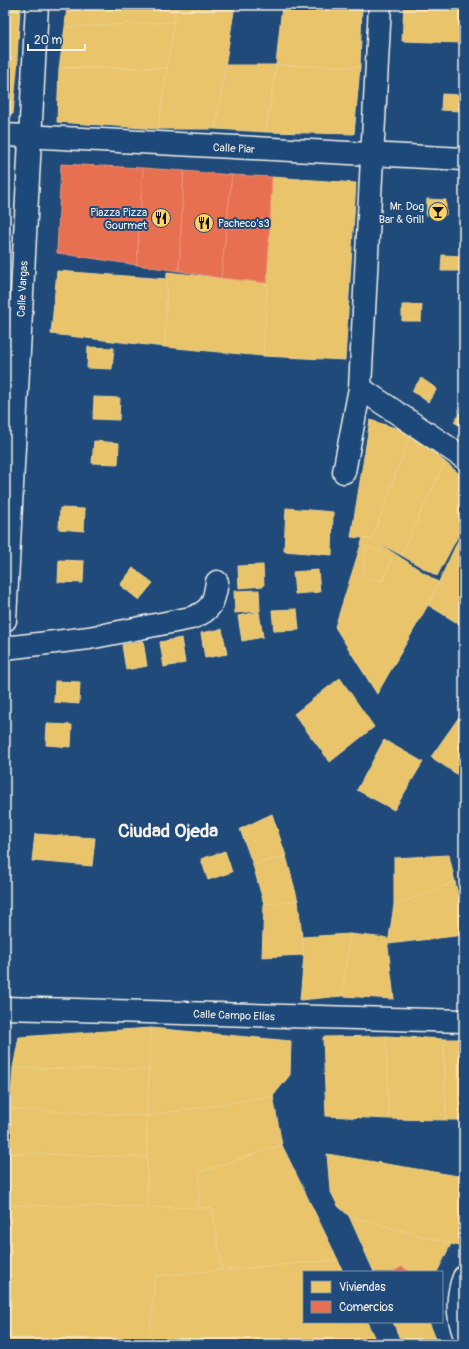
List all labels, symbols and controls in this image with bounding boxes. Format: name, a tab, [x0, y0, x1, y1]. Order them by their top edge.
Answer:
scale bar	[28, 26, 85, 52]
text: 20 m	[34, 33, 63, 48]
street label: Calle Piar	[213, 141, 255, 156]
place label: Mr. Dog Bar & Grill	[379, 200, 424, 226]
bar icon: Mr. Dog Bar & Grill	[427, 201, 449, 223]
place label: Piazza Pizza Gourmet	[90, 206, 148, 232]
restaurant icon: Piazza Pizza Gourmet	[150, 207, 172, 229]
restaurant icon: Pacheco's3	[193, 212, 215, 234]
place label: Pacheco's3	[218, 217, 270, 230]
street label: Calle Vargas	[15, 261, 30, 317]
district label: Ciudad Ojeda	[118, 819, 218, 843]
street label: Calle Campo Elías	[193, 1008, 275, 1023]
legend	[303, 1271, 443, 1323]
text: Viviendas	[339, 1280, 386, 1295]
text: Comercios	[339, 1300, 394, 1315]

